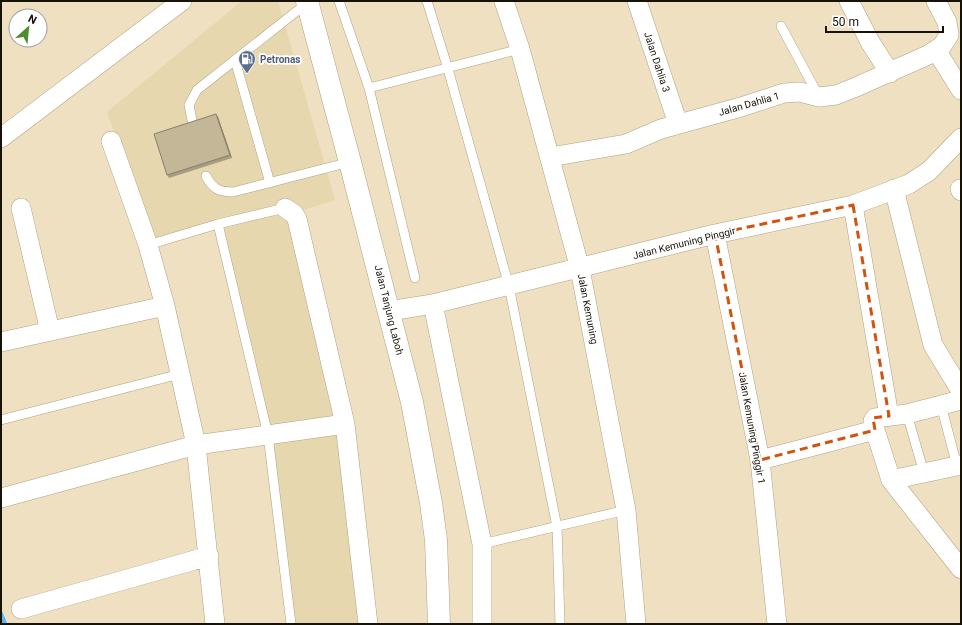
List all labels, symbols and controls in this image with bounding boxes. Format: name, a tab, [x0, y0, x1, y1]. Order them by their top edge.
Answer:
north arrow	[8, 8, 48, 48]
scale bar	[826, 8, 943, 34]
text: N	[26, 12, 39, 27]
text: 50 m	[832, 15, 859, 29]
street label: Jalan Dahlia 3	[642, 30, 672, 94]
fuel station icon: Petronas	[237, 49, 257, 74]
place label: Petronas	[260, 54, 300, 65]
street label: Jalan Dahlia 1	[717, 90, 781, 118]
street label: Jalan Kemuning Pinggir	[632, 225, 737, 261]
street label: Jalan Tanjung Laboh	[373, 264, 405, 356]
street label: Jalan Kemuning	[576, 273, 600, 345]
street label: Jalan Kemuning Pinggir 1	[737, 371, 767, 485]

